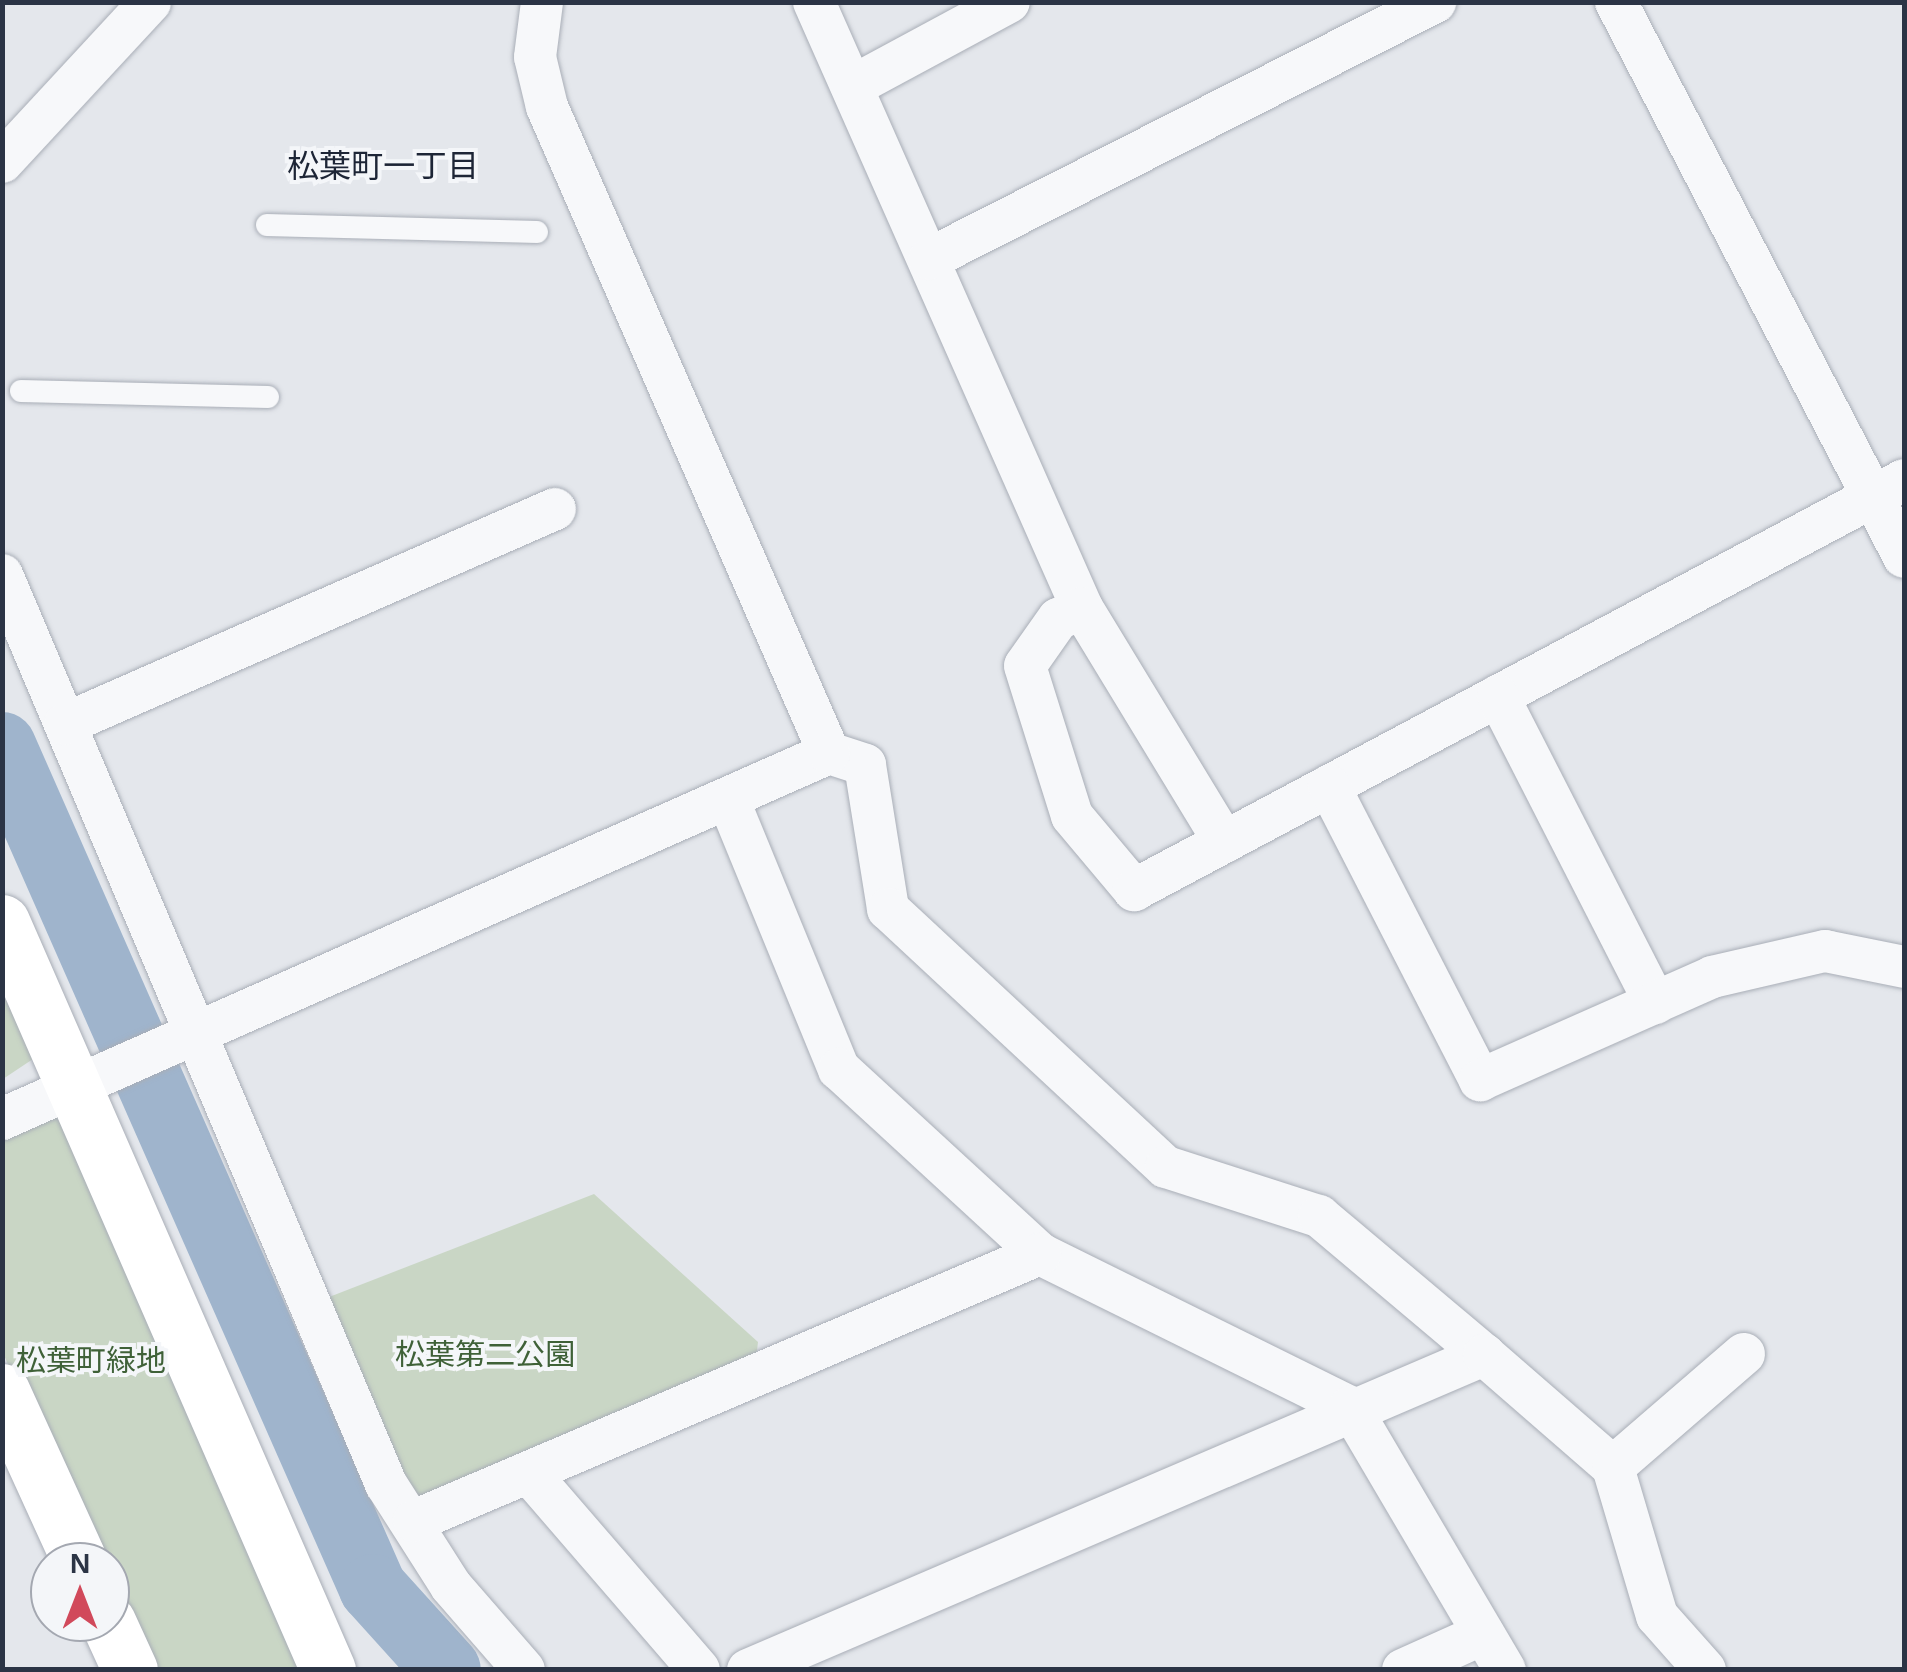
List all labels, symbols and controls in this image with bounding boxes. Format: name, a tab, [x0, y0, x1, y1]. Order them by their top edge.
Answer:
district label: 松葉町一丁目	[287, 147, 479, 185]
park label: 松葉第二公園	[395, 1337, 575, 1373]
park label: 松葉町緑地	[16, 1343, 166, 1379]
north arrow	[30, 1542, 130, 1642]
text: N	[70, 1548, 90, 1579]

